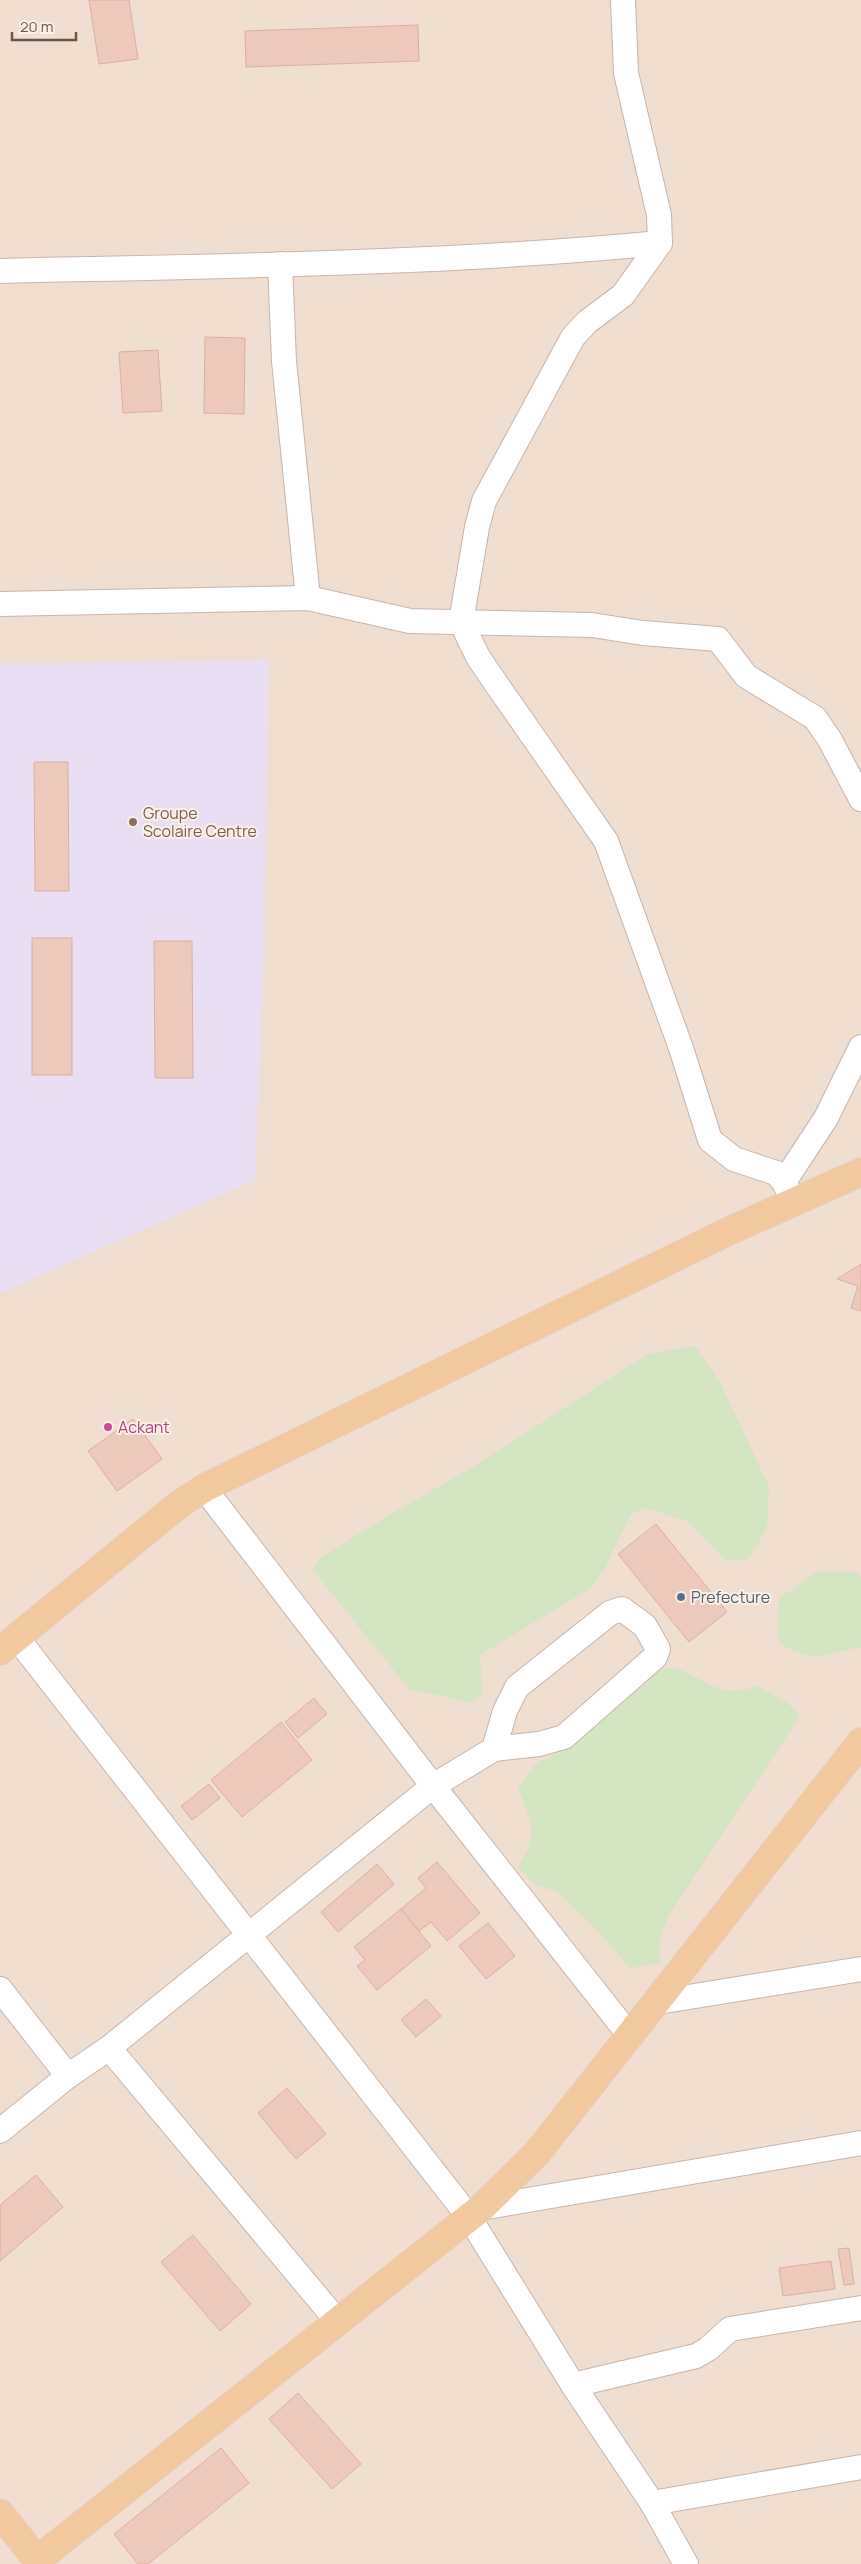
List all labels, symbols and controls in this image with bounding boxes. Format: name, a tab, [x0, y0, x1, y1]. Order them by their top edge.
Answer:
scale bar	[12, 10, 76, 42]
text: 20 m	[20, 16, 53, 37]
place label: Groupe Scolaire Centre	[143, 802, 257, 842]
marker: Groupe Scolaire Centre	[127, 816, 139, 828]
place label: Ackant	[118, 1416, 170, 1438]
marker: Ackant	[102, 1421, 114, 1433]
place label: Prefecture	[691, 1586, 770, 1608]
marker: Prefecture	[675, 1591, 687, 1603]

